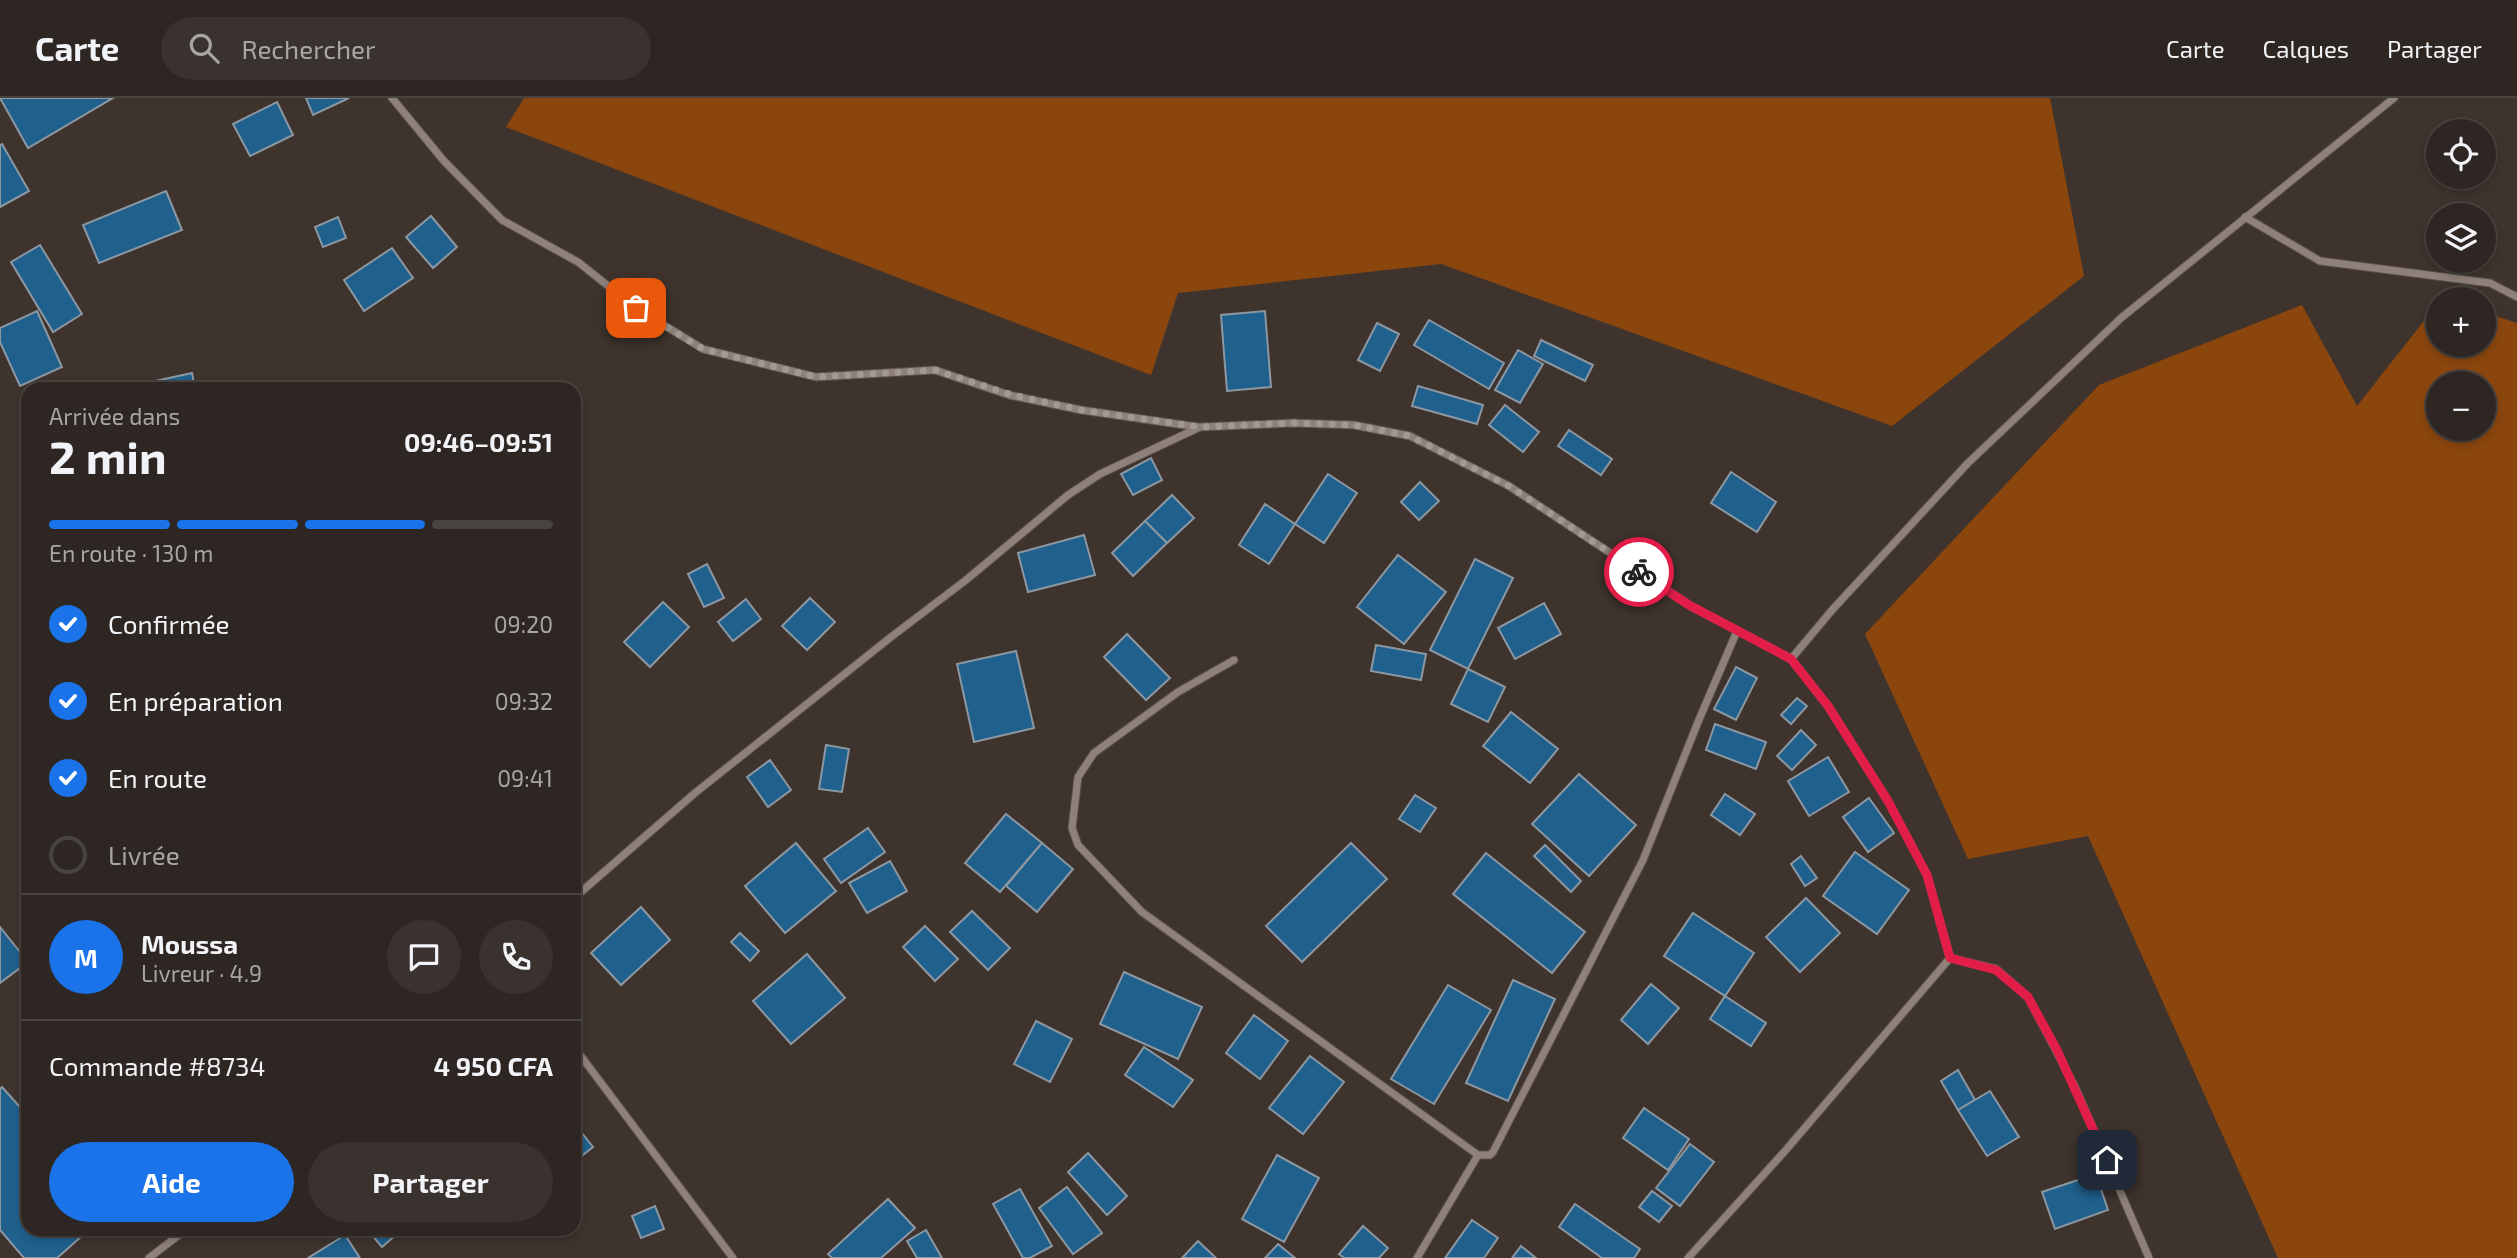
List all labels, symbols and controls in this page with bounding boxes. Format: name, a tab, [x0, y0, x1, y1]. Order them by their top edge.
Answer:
search box	[161, 17, 651, 80]
text: Carte	[35, 28, 119, 68]
icon: search	[185, 29, 223, 67]
text: Rechercher	[241, 33, 375, 64]
text: Carte	[2166, 34, 2225, 63]
text: Calques	[2263, 34, 2349, 63]
text: Partager	[2387, 34, 2482, 63]
map controls	[2426, 119, 2496, 441]
button: locate	[2426, 119, 2496, 189]
button: layers	[2426, 203, 2496, 273]
pin	[606, 278, 666, 338]
button: +	[2426, 287, 2496, 357]
icon: bag	[617, 289, 655, 327]
button: −	[2426, 371, 2496, 441]
text: Arrivée dans	[49, 402, 180, 430]
text: 09:46–09:51	[404, 426, 553, 457]
text: 2 min	[49, 428, 167, 483]
courier	[1604, 537, 1674, 607]
text: En route · 130 m	[49, 539, 213, 567]
icon: bike	[1620, 553, 1658, 591]
icon: check	[49, 605, 87, 643]
text: Confirmée	[108, 608, 230, 639]
text: 09:20	[494, 610, 553, 638]
icon: check	[49, 682, 87, 720]
text: En préparation	[108, 685, 283, 716]
text: 09:32	[495, 687, 553, 715]
icon: check	[49, 759, 87, 797]
text: En route	[108, 762, 207, 793]
text: 09:41	[497, 764, 553, 792]
text: Livrée	[108, 839, 180, 870]
button: chat	[387, 920, 461, 994]
button: phone	[479, 920, 553, 994]
text: Moussa	[141, 928, 238, 959]
text: M	[74, 942, 98, 973]
text: Livreur · 4.9	[141, 959, 262, 987]
text: Commande #8734	[49, 1050, 266, 1081]
text: 4 950 CFA	[434, 1050, 553, 1081]
pin	[2077, 1130, 2137, 1190]
icon: home	[2088, 1141, 2126, 1179]
button: Aide	[49, 1142, 294, 1222]
button: Partager	[308, 1142, 553, 1222]

